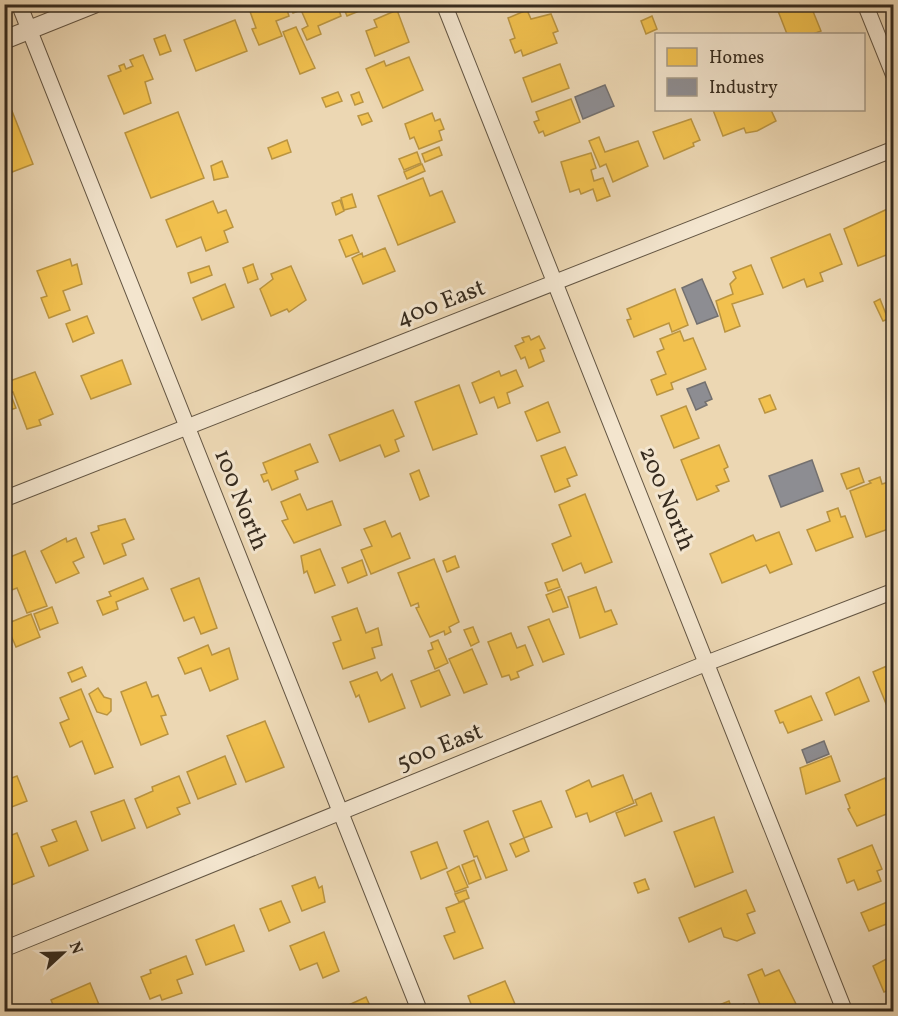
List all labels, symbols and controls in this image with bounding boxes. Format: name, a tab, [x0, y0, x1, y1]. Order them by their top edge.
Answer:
legend	[655, 33, 865, 111]
text: Homes	[709, 46, 764, 71]
text: Industry	[709, 76, 778, 101]
street label: 400 East	[391, 271, 491, 337]
street label: 200 North	[630, 442, 702, 556]
street label: 100 North	[204, 444, 276, 556]
street label: 500 East	[392, 715, 488, 781]
north arrow	[33, 923, 93, 983]
text: N	[63, 939, 88, 958]

